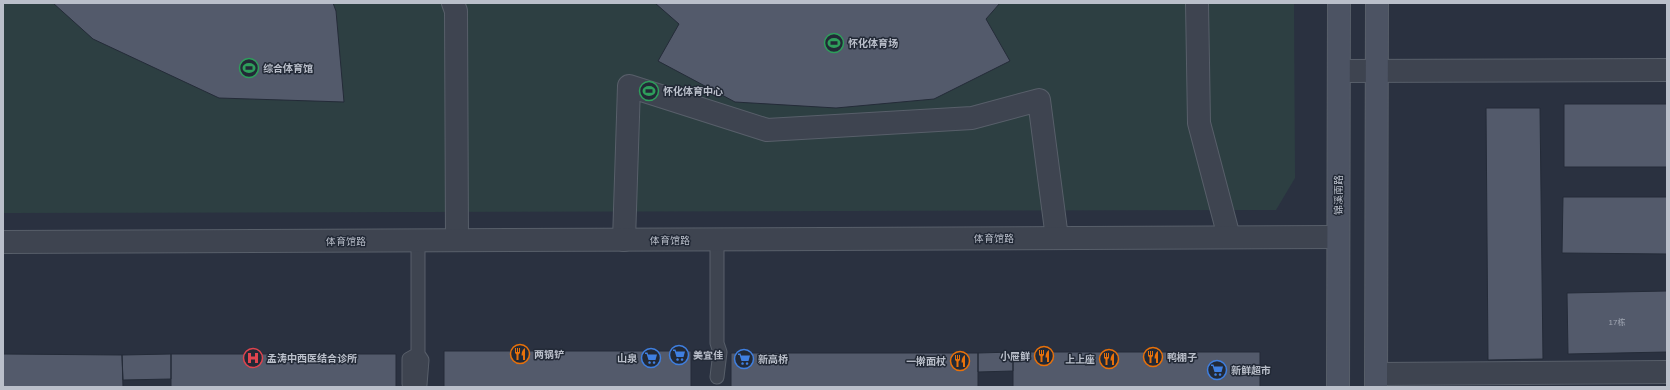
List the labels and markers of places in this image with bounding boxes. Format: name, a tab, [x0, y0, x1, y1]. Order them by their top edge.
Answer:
sports icon: 怀化体育场	[823, 32, 845, 54]
place label: 怀化体育场	[848, 37, 898, 49]
sports icon: 综合体育馆	[238, 57, 260, 79]
place label: 综合体育馆	[263, 63, 313, 74]
sports icon: 怀化体育中心	[638, 80, 660, 102]
place label: 怀化体育中心	[663, 85, 723, 97]
restaurant icon: 两锅铲	[509, 343, 531, 365]
supermarket icon: 美宜佳	[668, 344, 690, 366]
restaurant icon: 小屉鲜	[1033, 345, 1055, 367]
restaurant icon: 鸭棚子	[1142, 346, 1164, 368]
hospital icon: 孟涛中西医结合诊所	[242, 347, 264, 369]
supermarket icon: 山泉	[640, 347, 662, 369]
supermarket icon: 新高桥	[733, 348, 755, 370]
restaurant icon: 上上座	[1098, 348, 1120, 370]
place label: 两锅铲	[534, 349, 564, 360]
place label: 美宜佳	[693, 350, 723, 361]
restaurant icon: 一擀面杖	[949, 350, 971, 372]
place label: 小屉鲜	[1000, 351, 1030, 362]
place label: 孟涛中西医结合诊所	[267, 352, 357, 364]
place label: 鸭棚子	[1167, 352, 1197, 363]
place label: 山泉	[617, 353, 638, 364]
place label: 新高桥	[758, 354, 788, 365]
place label: 上上座	[1065, 354, 1095, 365]
place label: 一擀面杖	[906, 355, 946, 367]
supermarket icon: 新鲜超市	[1206, 359, 1228, 381]
place label: 新鲜超市	[1231, 365, 1271, 376]

